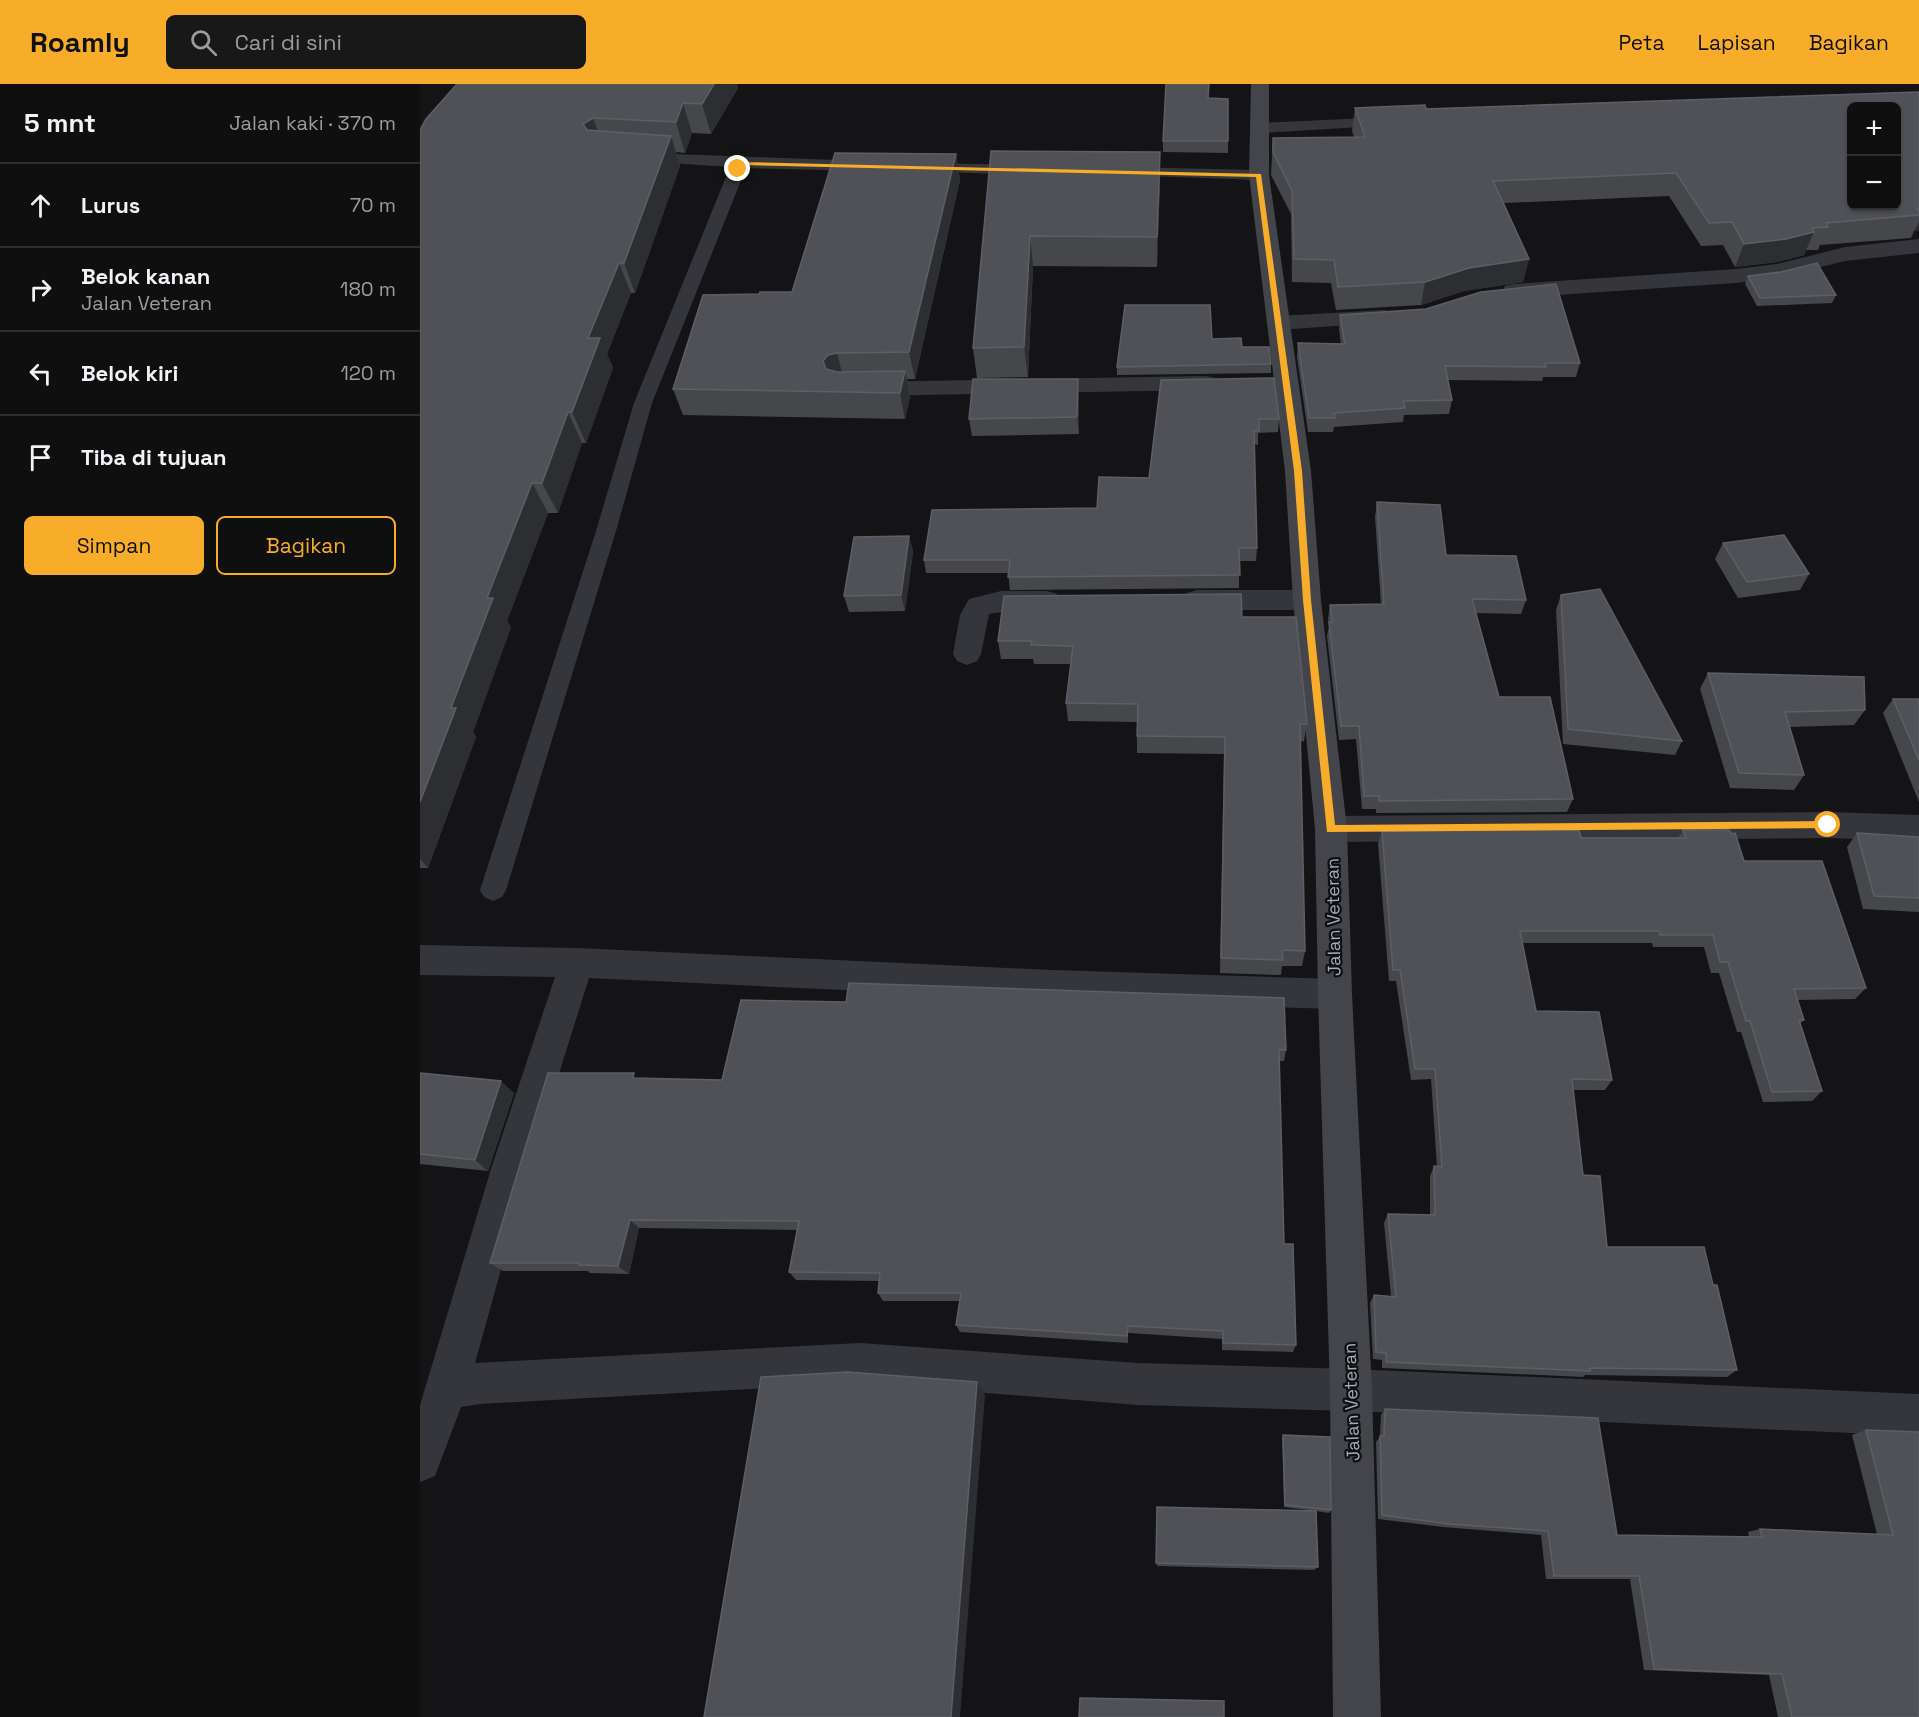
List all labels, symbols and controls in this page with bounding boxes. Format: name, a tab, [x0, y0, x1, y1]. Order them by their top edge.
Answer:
search box	[166, 15, 586, 69]
text: Roamly	[30, 24, 130, 60]
icon: search	[187, 26, 220, 59]
text: Cari di sini	[235, 28, 342, 56]
text: Peta	[1619, 29, 1665, 56]
text: Lapisan	[1698, 29, 1776, 56]
text: Bagikan	[1809, 29, 1889, 56]
map controls	[1847, 102, 1901, 210]
button: +	[1847, 102, 1901, 156]
text: 5 mnt	[24, 106, 96, 140]
text: Jalan kaki · 370 m	[229, 110, 396, 136]
route end	[724, 155, 750, 181]
button: −	[1847, 156, 1901, 210]
icon: ahead	[24, 189, 57, 222]
text: Lurus	[81, 191, 140, 219]
text: 70 m	[350, 192, 396, 218]
text: Belok kanan	[81, 262, 210, 290]
icon: right	[24, 273, 57, 306]
text: 180 m	[340, 276, 396, 302]
text: Jalan Veteran	[81, 290, 212, 316]
icon: left	[24, 357, 57, 390]
text: Belok kiri	[81, 359, 178, 387]
text: 120 m	[340, 360, 396, 386]
icon: arrive	[24, 441, 57, 474]
text: Tiba di tujuan	[81, 443, 227, 471]
button: Simpan	[24, 516, 204, 575]
button: Bagikan	[216, 516, 396, 575]
route start	[1814, 811, 1840, 837]
street label: Jalan Veteran	[1320, 858, 1346, 976]
street label: Jalan Veteran	[1337, 1343, 1365, 1461]

